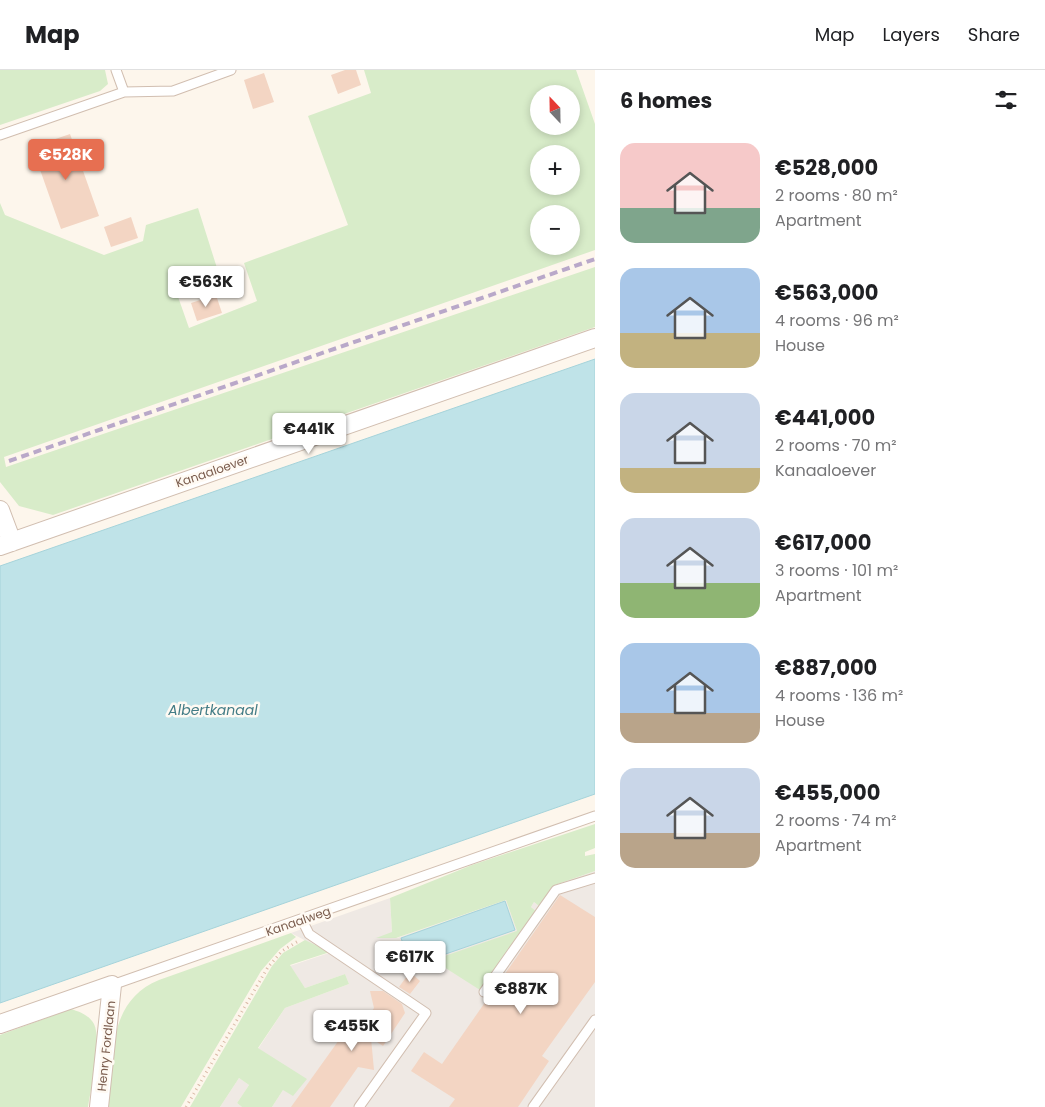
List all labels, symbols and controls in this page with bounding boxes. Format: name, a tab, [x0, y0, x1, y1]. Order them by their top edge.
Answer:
text: Map	[25, 18, 80, 51]
text: Map	[815, 22, 855, 47]
text: Layers	[883, 22, 940, 47]
text: Share	[968, 22, 1020, 47]
north arrow	[530, 85, 580, 135]
map controls	[530, 85, 580, 255]
text: 6 homes	[620, 86, 712, 115]
icon: filters	[992, 86, 1020, 114]
pin: €528K	[31, 138, 101, 181]
text: €528K	[39, 143, 93, 166]
button: +	[530, 145, 580, 195]
text: €528,000	[775, 153, 878, 182]
icon: home	[660, 163, 720, 223]
text: 2 rooms · 80 m²	[775, 184, 898, 207]
button: −	[530, 205, 580, 255]
text: Apartment	[775, 209, 862, 232]
pin: €563K	[171, 266, 241, 308]
text: €563K	[179, 270, 233, 293]
text: €563,000	[775, 278, 879, 307]
icon: home	[660, 288, 720, 348]
text: 4 rooms · 96 m²	[775, 309, 899, 332]
text: House	[775, 334, 825, 357]
text: €441,000	[775, 403, 875, 432]
pin: €441K	[274, 412, 344, 455]
icon: home	[660, 413, 720, 473]
text: €441K	[283, 417, 335, 440]
text: 2 rooms · 70 m²	[775, 434, 897, 457]
street label: Kanaaloever	[173, 450, 251, 491]
text: Kanaaloever	[775, 459, 876, 482]
text: €617,000	[775, 528, 871, 557]
icon: home	[660, 538, 720, 598]
text: 3 rooms · 101 m²	[775, 559, 898, 582]
text: Apartment	[775, 584, 862, 607]
text: €887,000	[775, 653, 877, 682]
icon: home	[660, 663, 720, 723]
text: 4 rooms · 136 m²	[775, 684, 903, 707]
water label: Albertkanaal	[167, 700, 258, 720]
text: House	[775, 709, 825, 732]
text: €455,000	[775, 778, 880, 807]
icon: home	[660, 788, 720, 848]
text: 2 rooms · 74 m²	[775, 809, 897, 832]
text: Apartment	[775, 834, 862, 857]
street label: Kanaalweg	[263, 902, 333, 940]
pin: €617K	[375, 940, 445, 983]
text: €617K	[386, 945, 434, 968]
pin: €887K	[486, 972, 556, 1015]
text: €887K	[494, 977, 548, 1000]
street label: Henry Fordlaan	[93, 1000, 119, 1092]
pin: €455K	[317, 1010, 387, 1052]
text: €455K	[324, 1014, 380, 1037]

